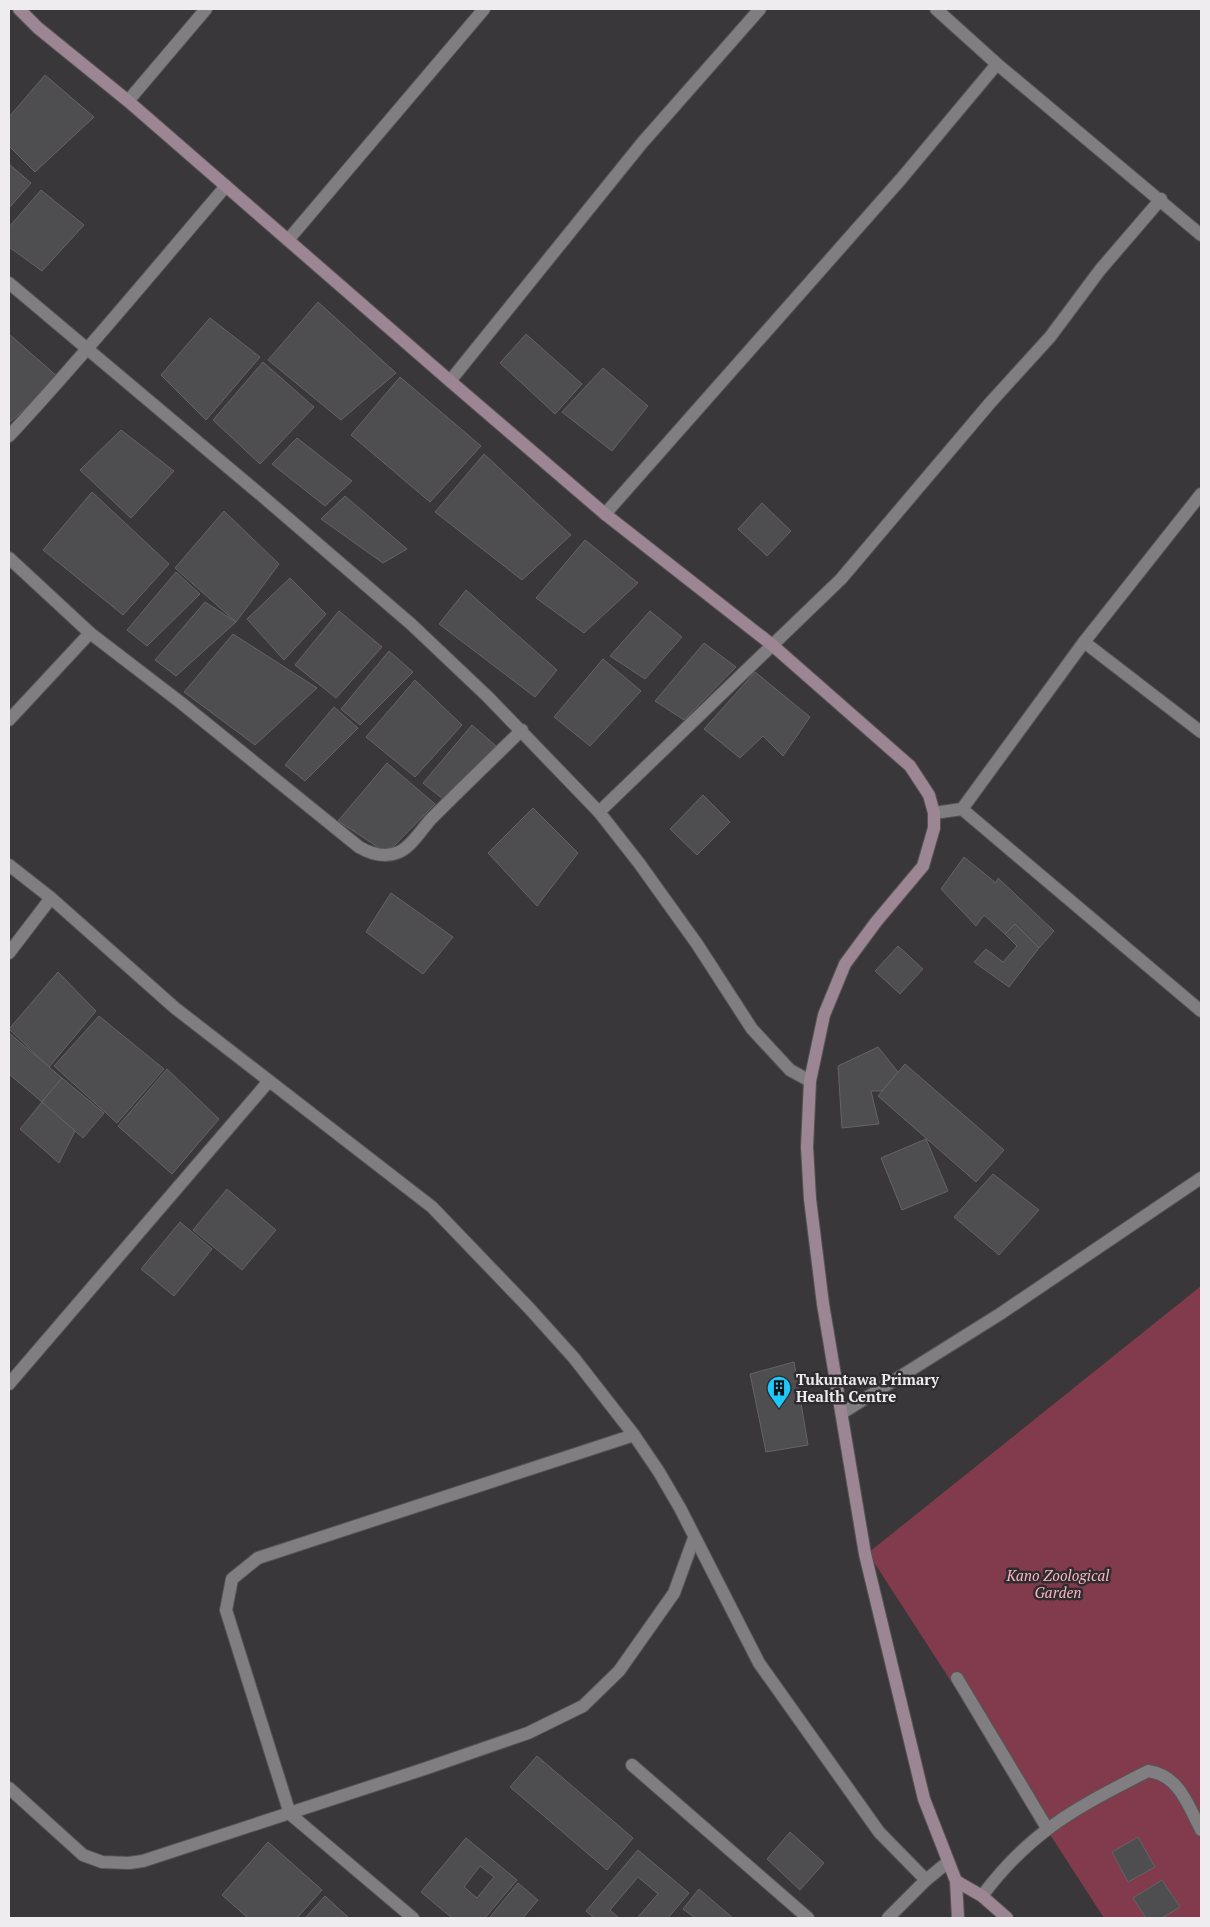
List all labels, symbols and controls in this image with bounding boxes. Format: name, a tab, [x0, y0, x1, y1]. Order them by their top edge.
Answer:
place label: Tukuntawa Primary Health Centre	[796, 1369, 940, 1406]
building icon: Tukuntawa Primary Health Centre	[766, 1375, 792, 1409]
park label: Kano Zoological Garden	[1005, 1565, 1110, 1602]

